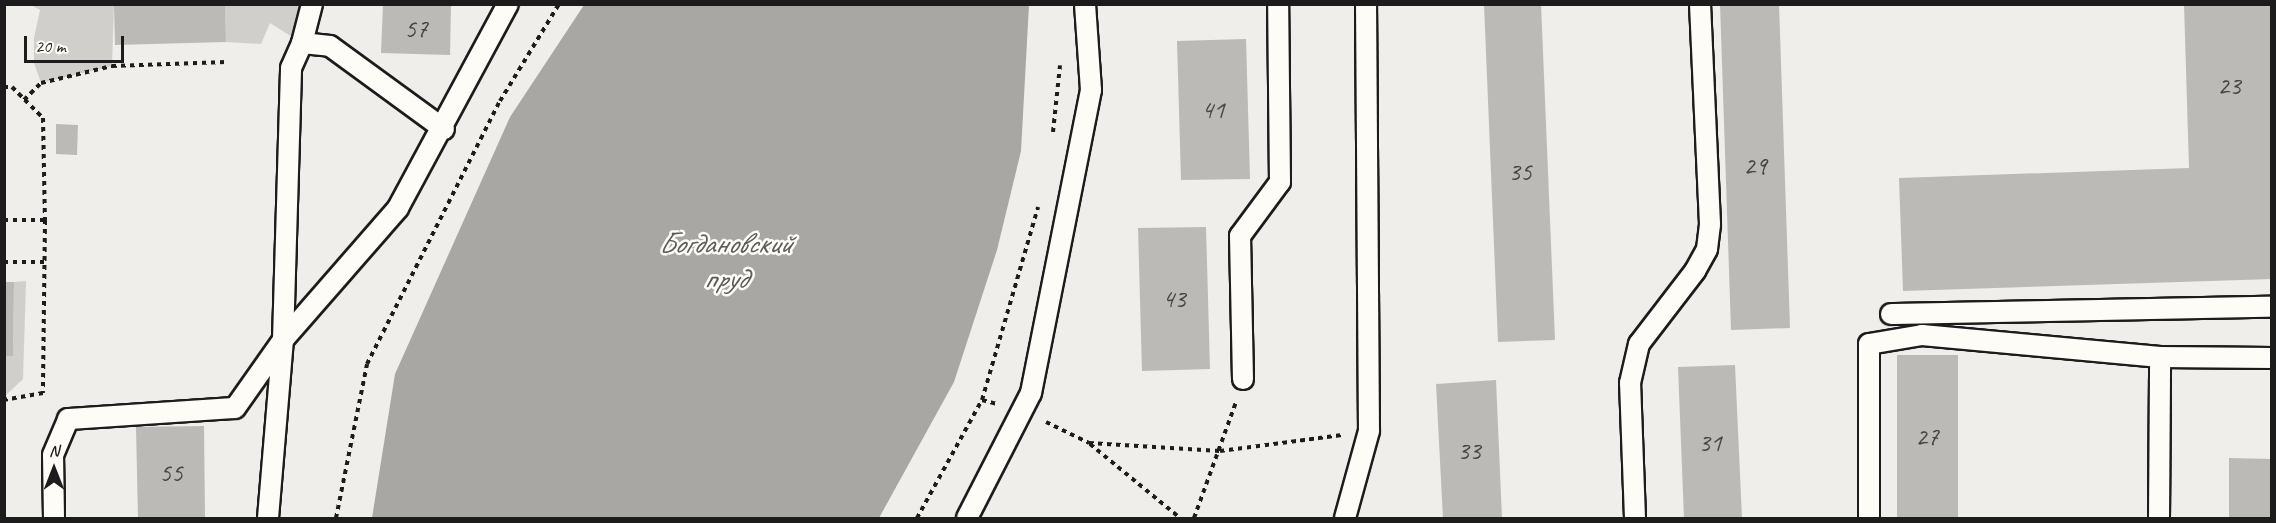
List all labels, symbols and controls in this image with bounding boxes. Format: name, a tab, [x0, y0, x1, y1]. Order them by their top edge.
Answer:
house number: 57	[404, 13, 428, 45]
scale bar	[27, 24, 128, 62]
text: 20 m	[35, 35, 66, 57]
house number: 23	[2217, 70, 2241, 102]
house number: 41	[1201, 94, 1225, 126]
house number: 29	[1743, 150, 1767, 182]
house number: 35	[1508, 156, 1532, 188]
water label: Богдановский пруд	[659, 225, 791, 296]
house number: 43	[1162, 283, 1186, 315]
house number: 27	[1915, 421, 1939, 453]
house number: 31	[1698, 427, 1722, 459]
house number: 33	[1457, 435, 1481, 467]
north arrow	[24, 439, 84, 499]
text: N	[49, 441, 59, 461]
house number: 55	[159, 457, 183, 489]

